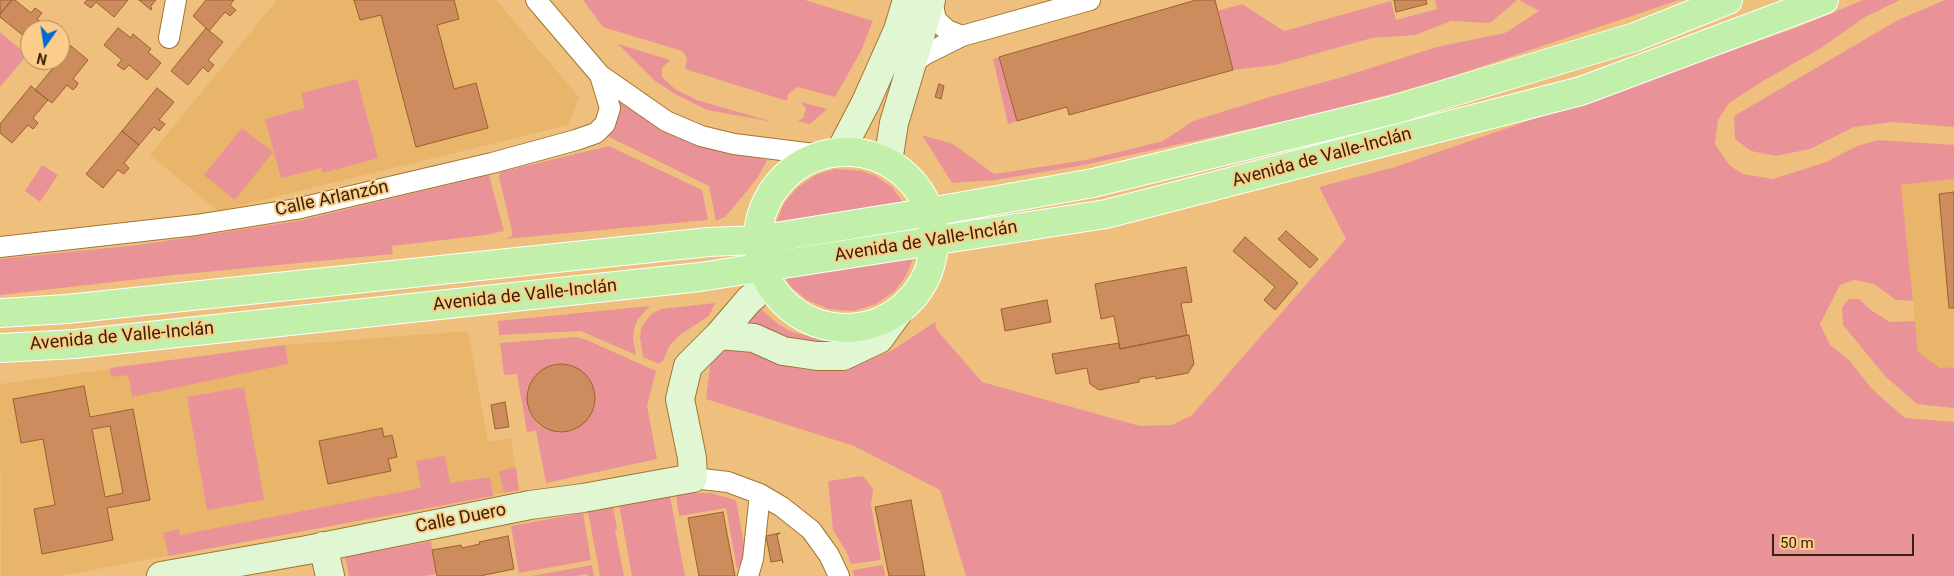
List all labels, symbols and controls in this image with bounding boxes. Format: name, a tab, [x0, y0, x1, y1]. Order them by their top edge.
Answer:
north arrow	[20, 20, 70, 70]
text: N	[35, 50, 48, 68]
street label: Avenida de Valle-Inclán	[1230, 124, 1414, 192]
street label: Calle Arlanzón	[273, 176, 391, 222]
street label: Avenida de Valle-Inclán	[833, 217, 1019, 267]
street label: Avenida de Valle-Inclán	[432, 276, 618, 316]
street label: Avenida de Valle-Inclán	[29, 318, 215, 356]
street label: Calle Duero	[414, 500, 508, 538]
scale bar	[1774, 524, 1916, 556]
text: 50 m	[1780, 534, 1814, 552]

